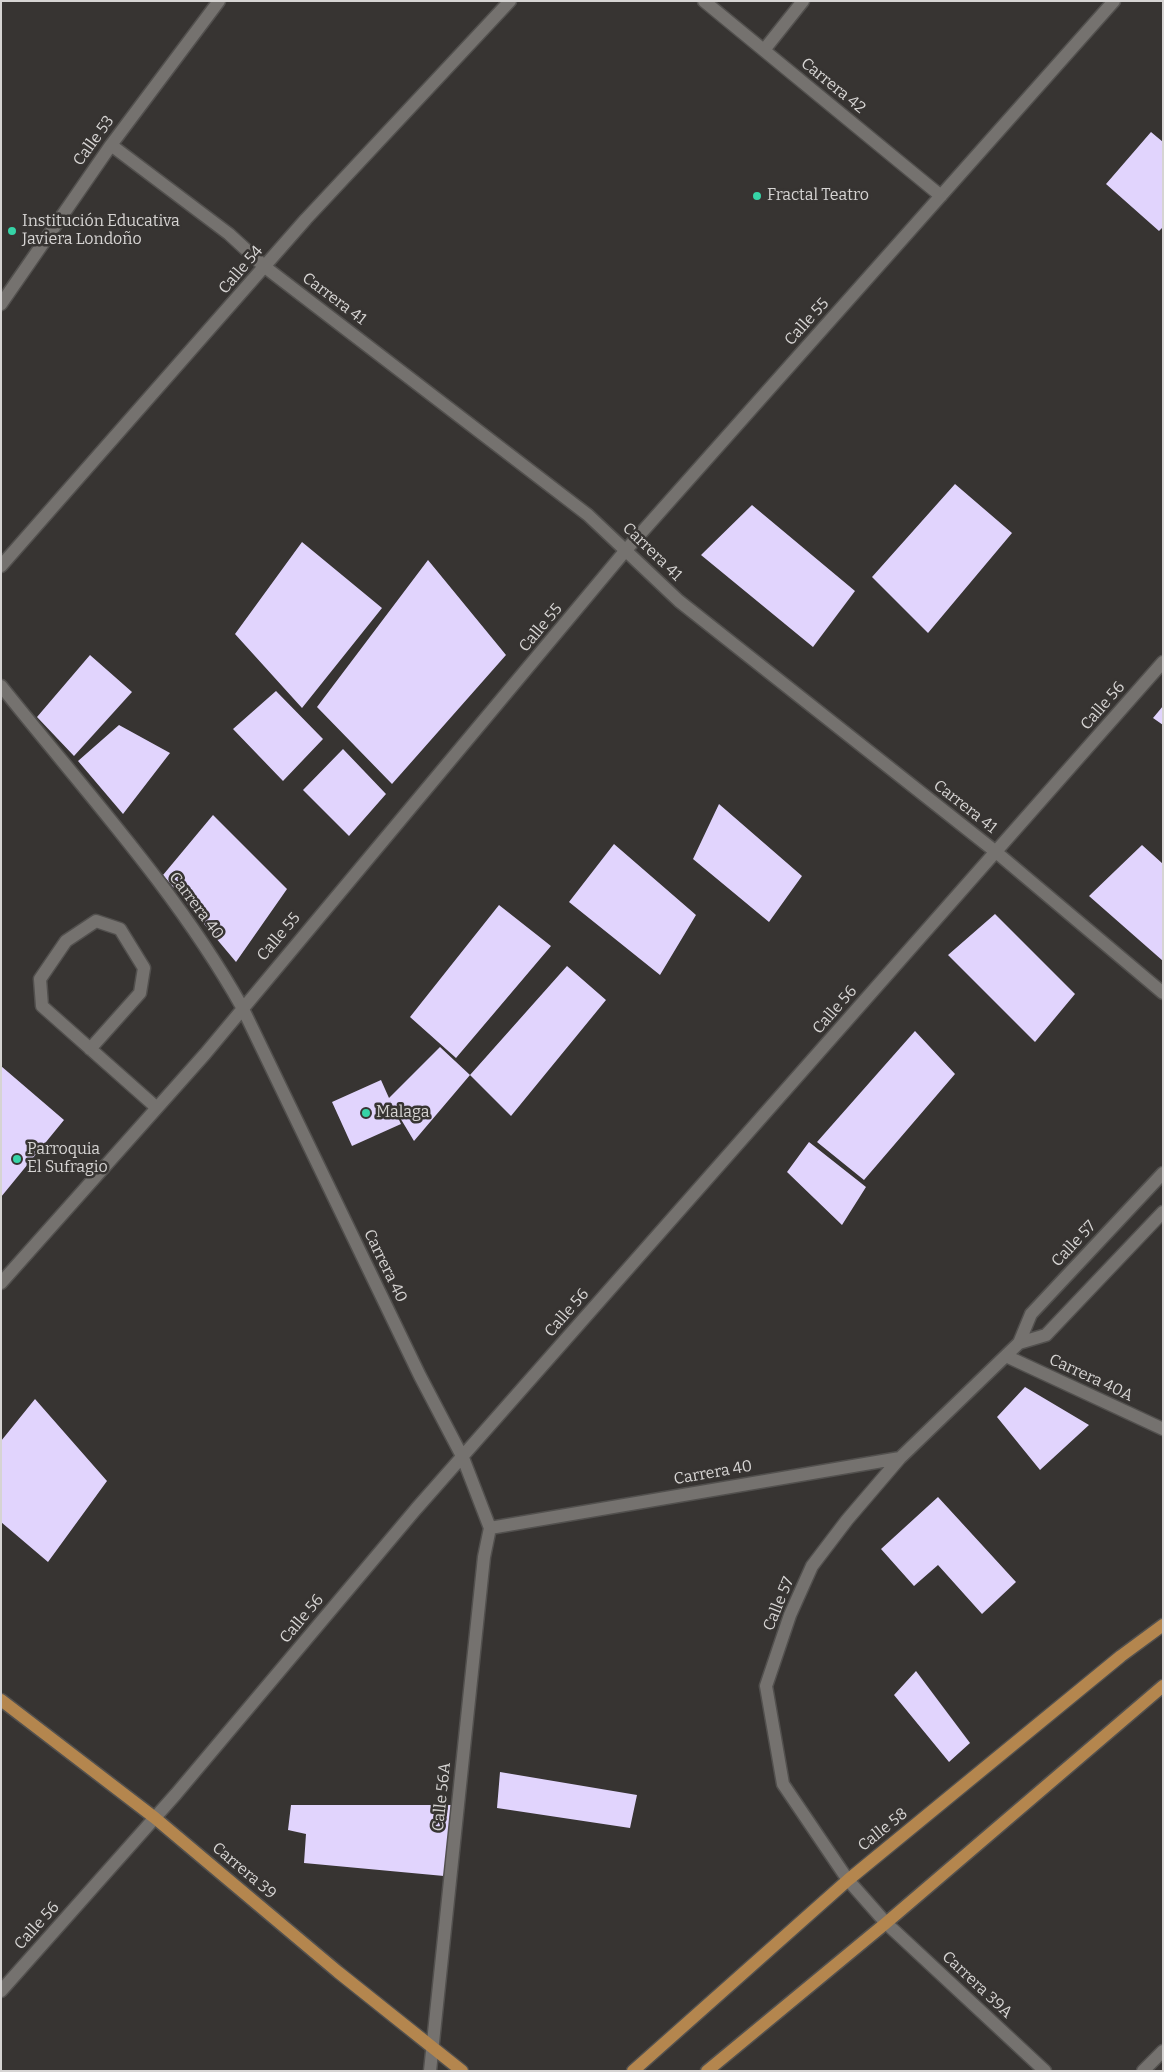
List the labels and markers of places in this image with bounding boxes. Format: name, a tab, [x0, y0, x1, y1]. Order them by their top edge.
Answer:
place label: Fractal Teatro	[767, 186, 869, 206]
marker: Fractal Teatro	[751, 190, 763, 202]
place label: Institución Educativa Javiera Londoño	[22, 212, 180, 250]
marker: Institución Educativa Javiera Londoño	[6, 225, 18, 237]
place label: Malaga	[376, 1103, 429, 1123]
marker: Malaga	[360, 1107, 372, 1119]
place label: Parroquia El Sufragio	[27, 1140, 108, 1178]
marker: Parroquia El Sufragio	[11, 1153, 23, 1165]

